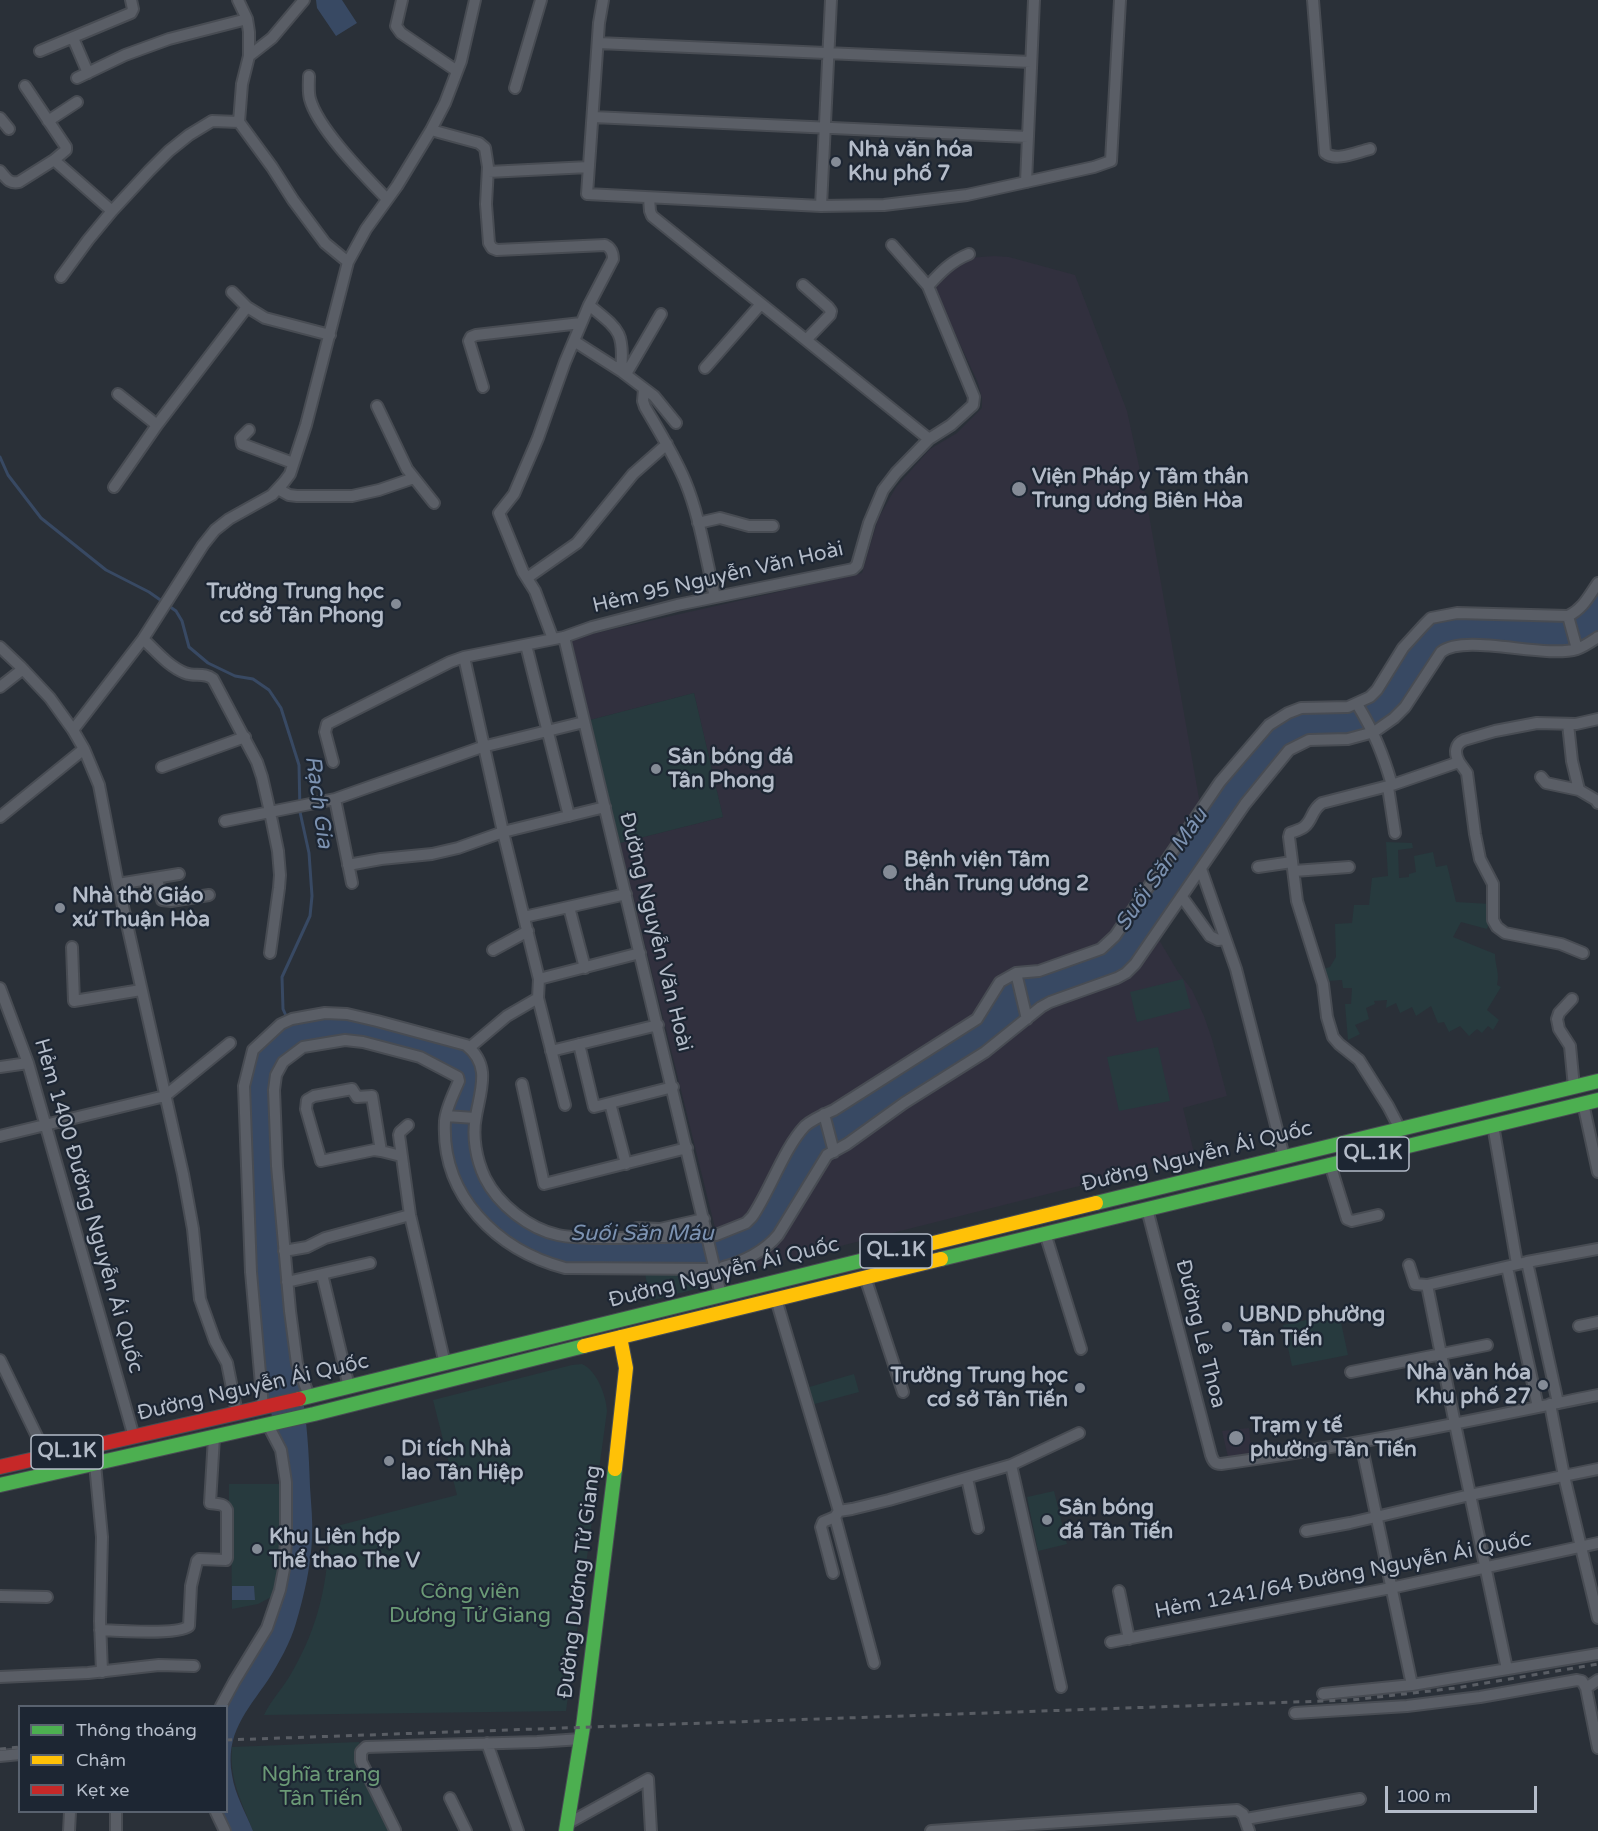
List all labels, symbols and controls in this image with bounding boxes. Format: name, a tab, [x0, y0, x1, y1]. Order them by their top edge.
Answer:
place label: Nhà văn hóa Khu phố 7	[848, 137, 973, 187]
marker: Nhà văn hóa Khu phố 7	[829, 155, 843, 169]
place label: Viện Pháp y Tâm thần Trung ương Biên Hòa	[1032, 464, 1249, 514]
marker: Viện Pháp y Tâm thần Trung ương Biên Hòa	[1010, 480, 1028, 498]
street label: Hẻm 95 Nguyễn Văn Hoài	[590, 537, 846, 619]
place label: Trường Trung học cơ sở Tân Phong	[207, 579, 384, 629]
marker: Trường Trung học cơ sở Tân Phong	[389, 597, 403, 611]
place label: Sân bóng đá Tân Phong	[668, 744, 794, 794]
water label: Rạch Gia	[298, 754, 338, 850]
marker: Sân bóng đá Tân Phong	[649, 762, 663, 776]
water label: Suối Săn Máu	[1110, 804, 1214, 936]
street label: Đường Nguyễn Văn Hoài	[613, 810, 697, 1054]
place label: Bệnh viện Tâm thần Trung ương 2	[904, 847, 1089, 897]
marker: Bệnh viện Tâm thần Trung ương 2	[881, 863, 899, 881]
place label: Nhà thờ Giáo xứ Thuận Hòa	[72, 883, 210, 933]
marker: Nhà thờ Giáo xứ Thuận Hòa	[53, 901, 67, 915]
street label: Hẻm 1400 Đường Nguyễn Ái Quốc	[28, 1036, 148, 1376]
street label: Đường Nguyễn Ái Quốc	[1079, 1116, 1315, 1198]
road number: QL.1K	[1337, 1137, 1409, 1171]
water label: Suối Săn Máu	[570, 1221, 714, 1247]
street label: Đường Nguyễn Ái Quốc	[606, 1232, 842, 1314]
road number: QL.1K	[860, 1234, 932, 1268]
street label: Đường Lê Thoa	[1169, 1257, 1231, 1411]
place label: UBND phường Tân Tiến	[1239, 1302, 1385, 1352]
marker: UBND phường Tân Tiến	[1220, 1320, 1234, 1334]
street label: Đường Nguyễn Ái Quốc	[135, 1349, 371, 1427]
place label: Nhà văn hóa Khu phố 27	[1406, 1360, 1531, 1410]
place label: Trường Trung học cơ sở Tân Tiến	[891, 1363, 1068, 1413]
marker: Nhà văn hóa Khu phố 27	[1536, 1378, 1550, 1392]
marker: Trường Trung học cơ sở Tân Tiến	[1073, 1381, 1087, 1395]
place label: Trạm y tế phường Tân Tiến	[1250, 1413, 1417, 1463]
marker: Trạm y tế phường Tân Tiến	[1227, 1429, 1245, 1447]
road number: QL.1K	[31, 1435, 103, 1469]
place label: Di tích Nhà lao Tân Hiệp	[401, 1436, 523, 1486]
marker: Di tích Nhà lao Tân Hiệp	[382, 1454, 396, 1468]
street label: Đường Dương Tử Giang	[553, 1464, 607, 1700]
place label: Sân bóng đá Tân Tiến	[1059, 1495, 1173, 1545]
marker: Sân bóng đá Tân Tiến	[1040, 1513, 1054, 1527]
place label: Khu Liên hợp Thể thao The V	[269, 1524, 420, 1574]
street label: Hẻm 1241/64 Đường Nguyễn Ái Quốc	[1153, 1527, 1533, 1625]
marker: Khu Liên hợp Thể thao The V	[250, 1542, 264, 1556]
park label: Công viên Dương Tử Giang	[389, 1579, 551, 1629]
legend	[18, 1705, 228, 1813]
text: Thông thoáng	[76, 1719, 197, 1741]
text: Chậm	[76, 1749, 126, 1771]
park label: Nghĩa trang Tân Tiến	[261, 1762, 381, 1812]
scale bar	[1388, 1774, 1540, 1812]
text: Kẹt xe	[76, 1779, 130, 1801]
text: 100 m	[1396, 1785, 1451, 1807]

